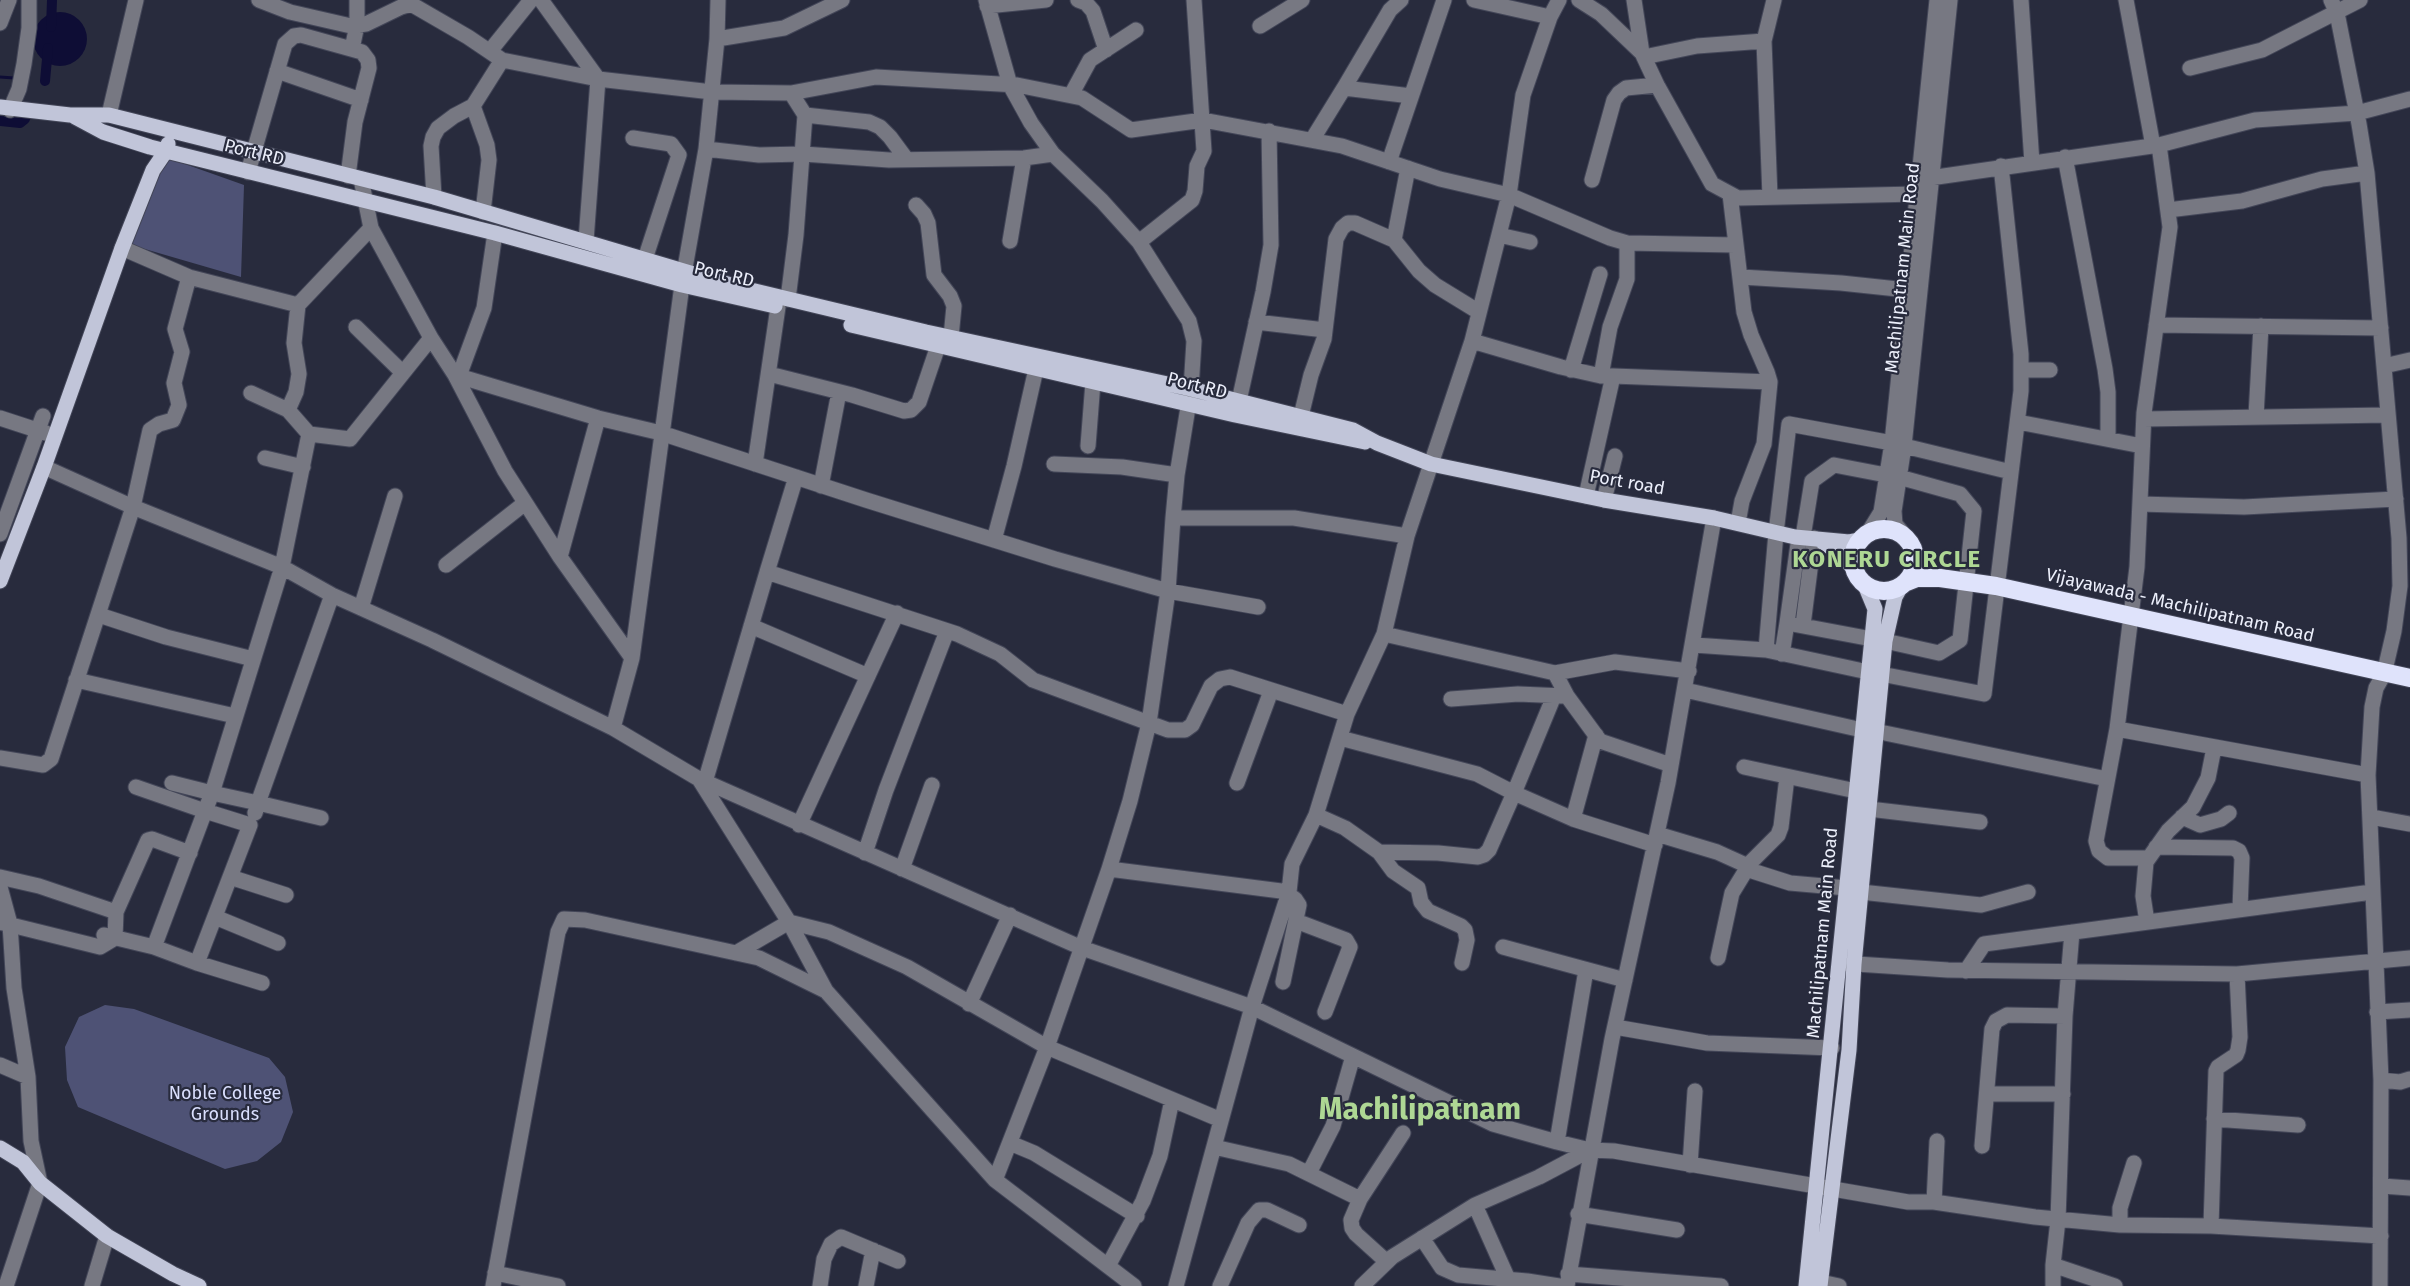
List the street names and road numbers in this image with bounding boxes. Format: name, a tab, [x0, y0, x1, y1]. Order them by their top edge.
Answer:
street label: Port RD	[222, 135, 286, 171]
street label: Machilipatnam Main Road	[1881, 162, 1925, 374]
street label: Port RD	[692, 258, 756, 292]
street label: Port RD	[1165, 368, 1229, 404]
street label: Port road	[1588, 466, 1666, 500]
street label: Vijayawada - Machilipatnam Road	[2044, 565, 2316, 647]
street label: Machilipatnam Main Road	[1803, 827, 1843, 1039]

